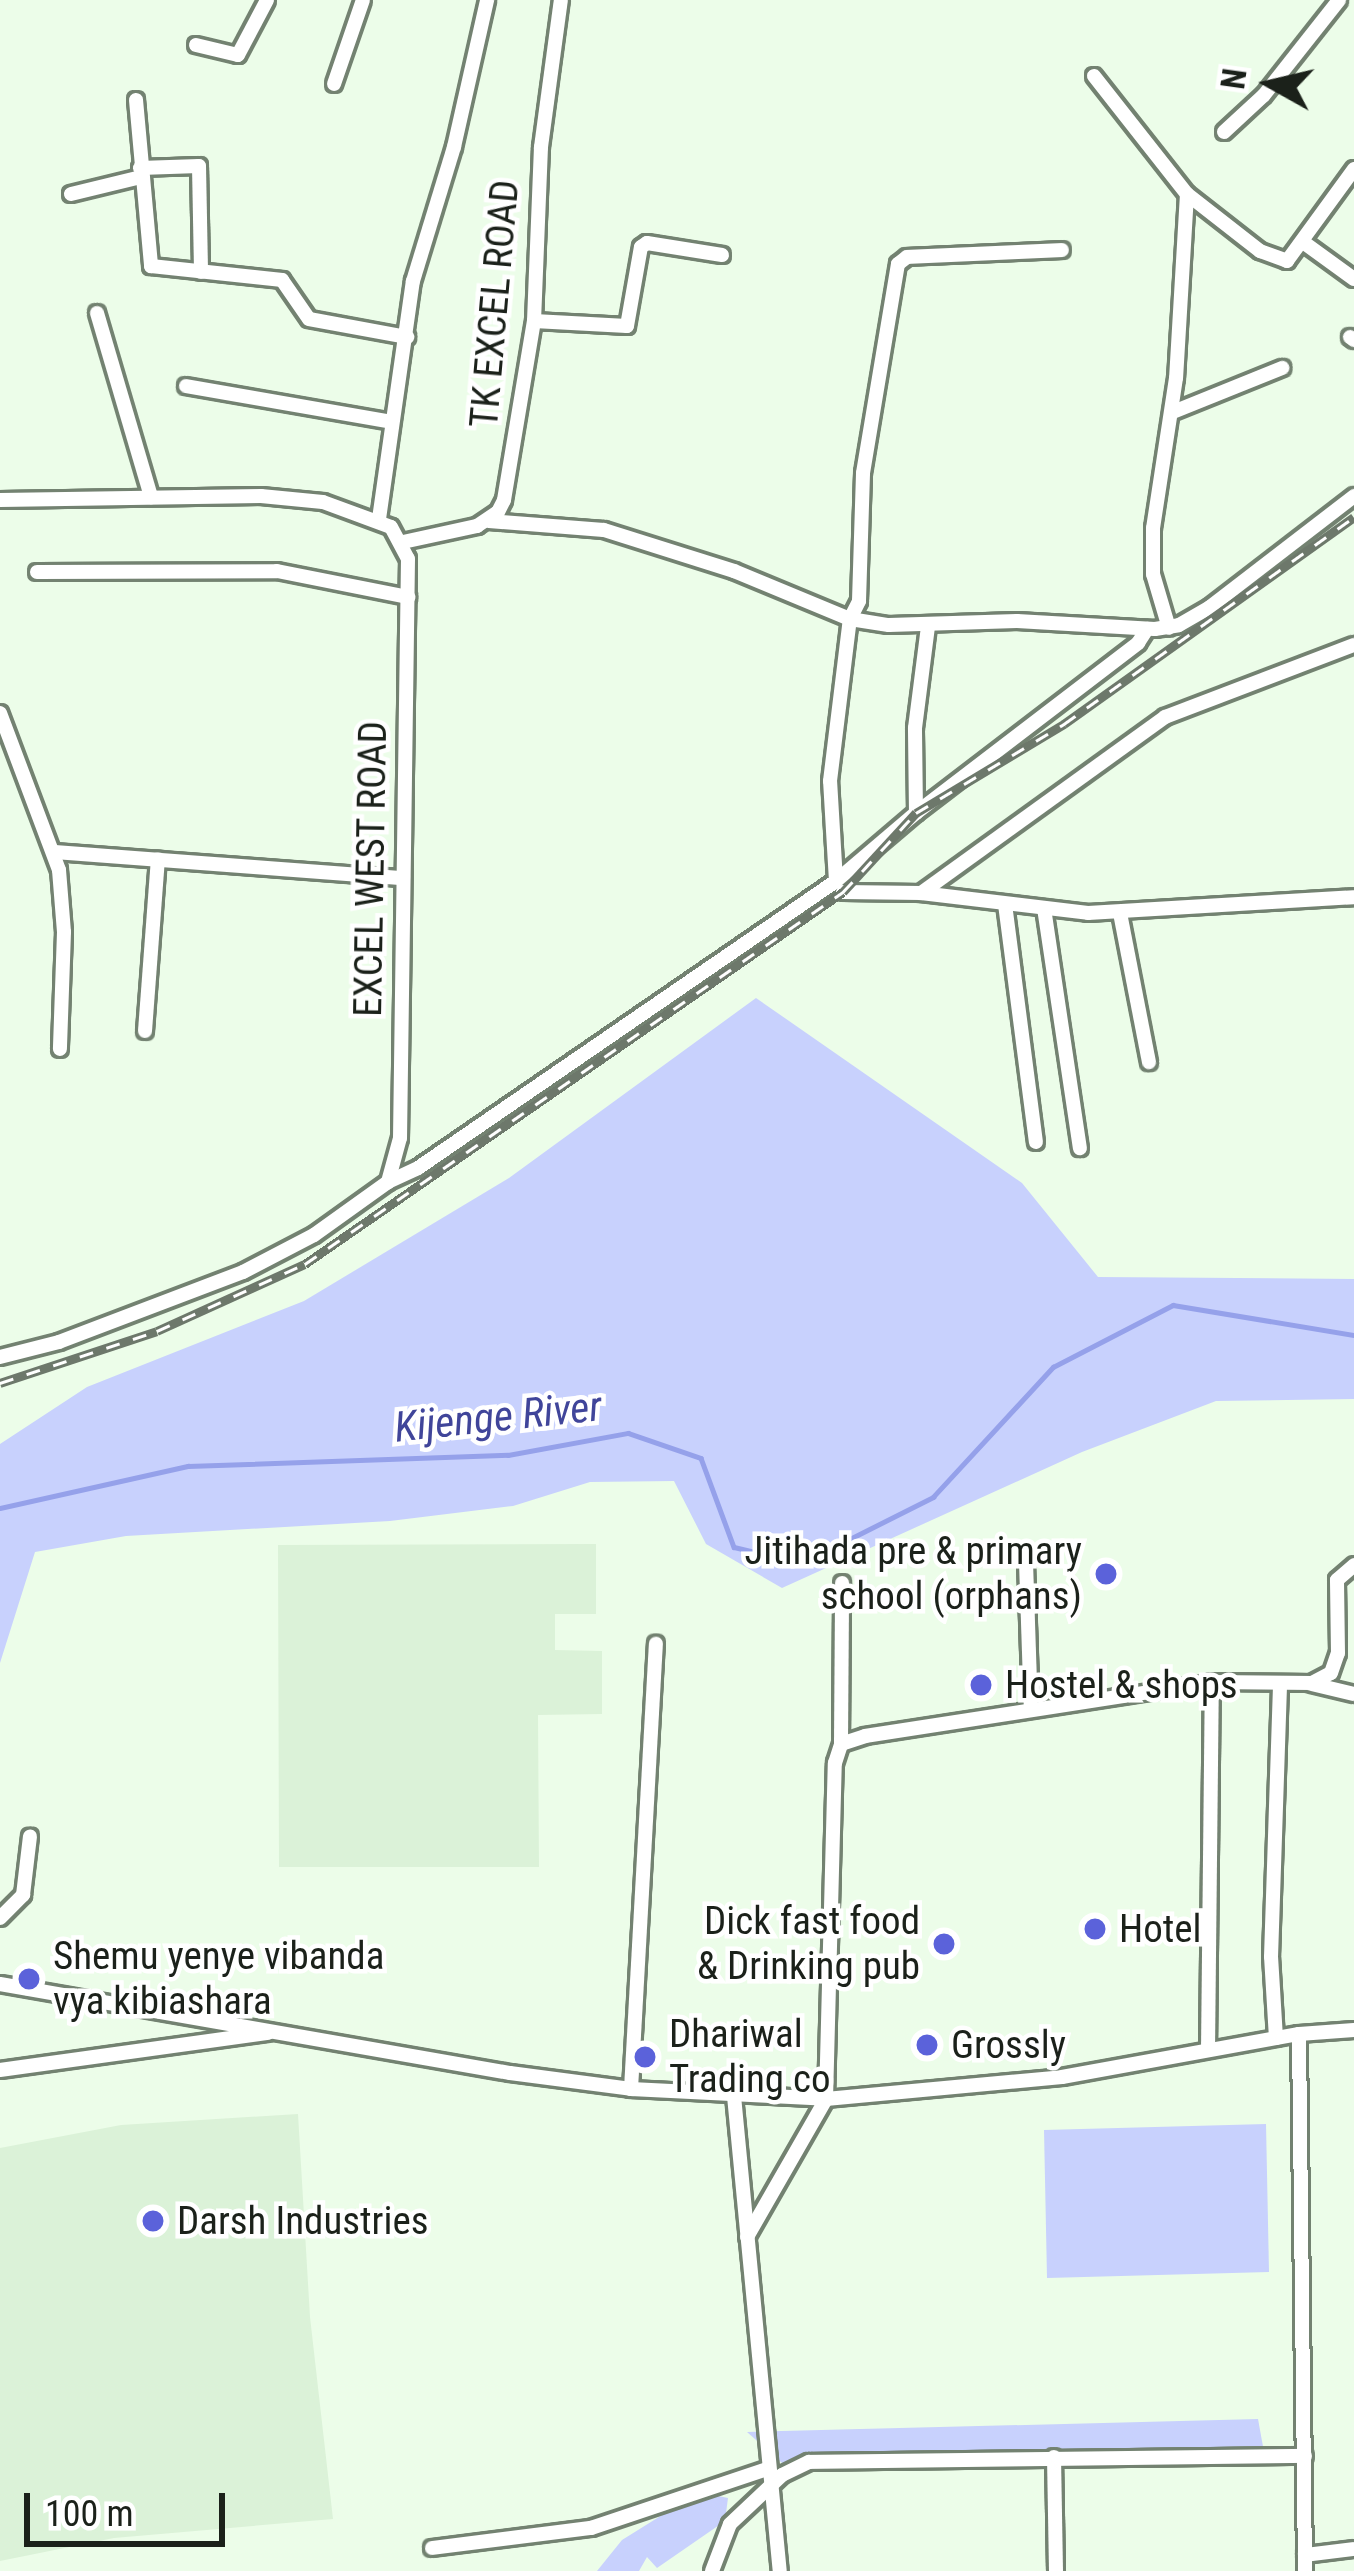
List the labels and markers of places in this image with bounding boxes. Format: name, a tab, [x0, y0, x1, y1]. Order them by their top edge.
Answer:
place label: Jitihada pre & primary school (orphans)	[744, 1529, 1082, 1620]
marker: Jitihada pre & primary school (orphans)	[1093, 1561, 1119, 1587]
place label: Hostel & shops	[1005, 1662, 1238, 1708]
marker: Hostel & shops	[968, 1672, 994, 1698]
place label: Dick fast food & Drinking pub	[697, 1899, 920, 1990]
place label: Hotel	[1119, 1906, 1202, 1952]
marker: Hotel	[1082, 1916, 1108, 1942]
marker: Dick fast food & Drinking pub	[931, 1931, 957, 1957]
place label: Shemu yenye vibanda vya kibiashara	[53, 1934, 384, 2025]
marker: Shemu yenye vibanda vya kibiashara	[16, 1966, 42, 1992]
place label: Dhariwal Trading co	[669, 2012, 831, 2103]
place label: Grossly	[951, 2022, 1066, 2068]
marker: Grossly	[914, 2032, 940, 2058]
marker: Dhariwal Trading co	[632, 2044, 658, 2070]
place label: Darsh Industries	[177, 2198, 428, 2244]
marker: Darsh Industries	[140, 2208, 166, 2234]

